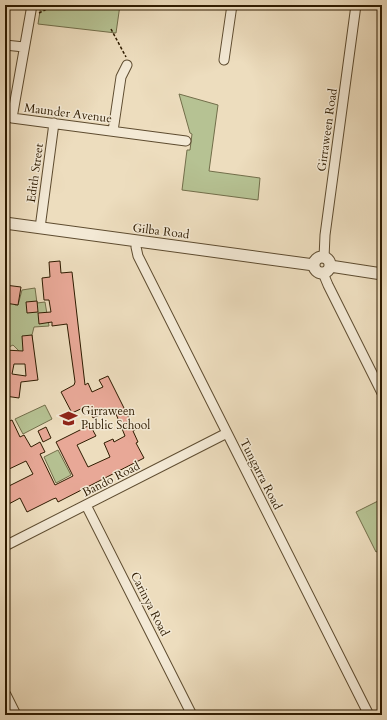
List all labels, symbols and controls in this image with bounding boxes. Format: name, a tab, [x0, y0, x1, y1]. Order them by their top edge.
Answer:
street label: Girraween Road	[313, 87, 341, 173]
street label: Maunder Avenue	[23, 100, 113, 126]
street label: Edith Street	[23, 142, 47, 204]
street label: Gilba Road	[132, 220, 191, 242]
place label: Girraween Public School	[81, 403, 150, 433]
school or university icon: Girraween Public School	[58, 408, 78, 428]
street label: Tungarra Road	[236, 436, 286, 513]
street label: Bando Road	[79, 457, 143, 500]
street label: Carinya Road	[127, 569, 173, 639]

